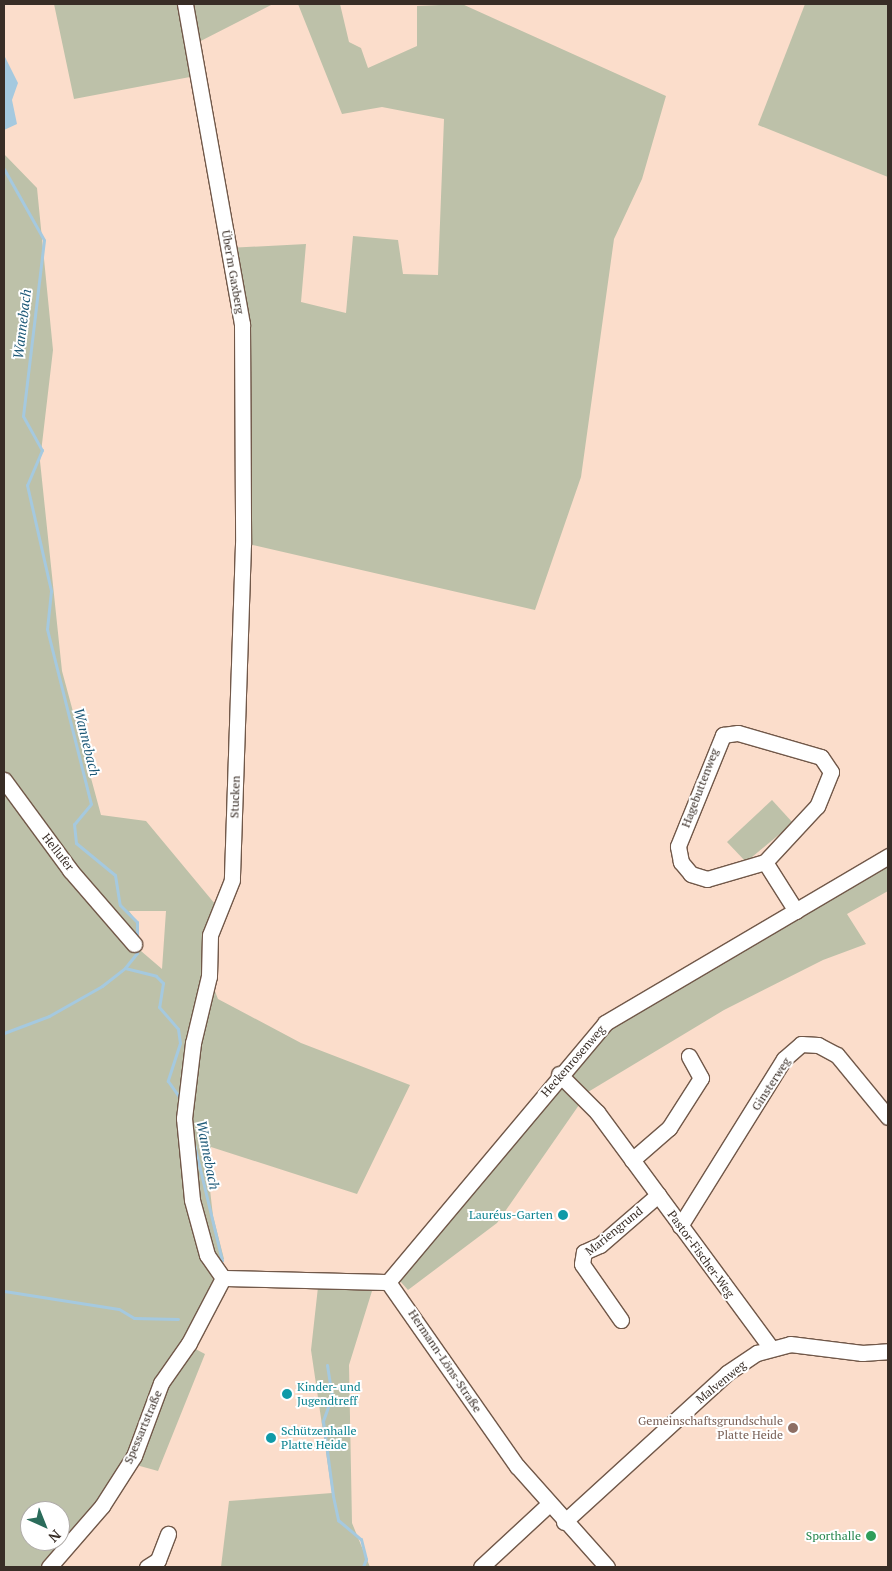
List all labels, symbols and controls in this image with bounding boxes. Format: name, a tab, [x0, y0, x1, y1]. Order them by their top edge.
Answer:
street label: Über'm Gaxberg	[219, 229, 247, 315]
water label: Wannebach	[9, 288, 35, 360]
water label: Wannebach	[70, 706, 104, 778]
street label: Hagebuttenweg	[678, 746, 722, 830]
street label: Stucken	[227, 775, 243, 819]
street label: Hellufer	[39, 830, 77, 874]
street label: Heckenrosenweg	[538, 1022, 608, 1100]
street label: Ginsterweg	[749, 1055, 793, 1113]
water label: Wannebach	[193, 1119, 223, 1191]
street label: Mariengrund	[582, 1204, 646, 1258]
place label: Lauréus-Garten	[469, 1208, 553, 1222]
street label: Pastor-Fischer-Weg	[665, 1208, 737, 1300]
marker: Lauréus-Garten	[557, 1209, 569, 1221]
street label: Hermann-Löns-Straße	[405, 1307, 485, 1415]
street label: Malvenweg	[693, 1358, 749, 1406]
place label: Kinder- und Jugendtreff	[297, 1380, 361, 1408]
street label: Spessartstraße	[121, 1388, 165, 1466]
marker: Kinder- und Jugendtreff	[281, 1388, 293, 1400]
place label: Gemeinschaftsgrundschule Platte Heide	[638, 1414, 783, 1442]
marker: Gemeinschaftsgrundschule Platte Heide	[787, 1422, 799, 1434]
place label: Schützenhalle Platte Heide	[281, 1424, 357, 1452]
marker: Schützenhalle Platte Heide	[265, 1432, 277, 1444]
north arrow	[20, 1501, 70, 1551]
text: N	[45, 1526, 65, 1547]
place label: Sporthalle	[806, 1529, 861, 1543]
marker: Sporthalle	[865, 1530, 877, 1542]

